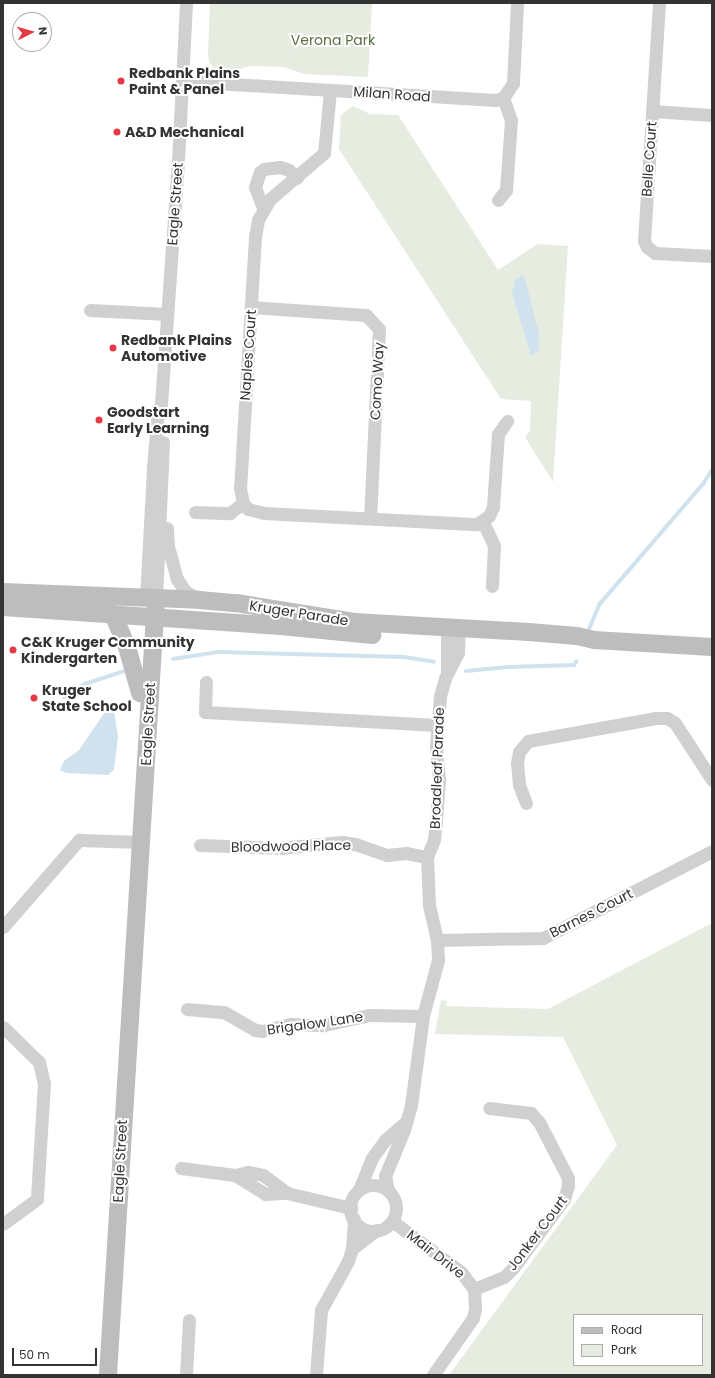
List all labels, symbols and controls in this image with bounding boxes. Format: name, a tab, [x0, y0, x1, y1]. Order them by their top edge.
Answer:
north arrow	[12, 12, 52, 52]
text: N	[35, 26, 51, 36]
park label: Verona Park	[291, 32, 375, 48]
place label: Redbank Plains Paint & Panel	[129, 65, 240, 98]
marker: Redbank Plains Paint & Panel	[116, 76, 126, 86]
street label: Milan Road	[353, 83, 431, 105]
street label: Belle Court	[638, 121, 660, 197]
place label: A&D Mechanical	[125, 124, 244, 140]
marker: A&D Mechanical	[112, 127, 122, 137]
street label: Eagle Street	[164, 162, 186, 246]
street label: Naples Court	[236, 309, 260, 401]
place label: Redbank Plains Automotive	[121, 332, 232, 364]
street label: Como Way	[367, 342, 387, 420]
marker: Redbank Plains Automotive	[108, 343, 118, 353]
place label: Goodstart Early Learning	[107, 404, 209, 436]
marker: Goodstart Early Learning	[94, 415, 104, 425]
street label: Kruger Parade	[248, 597, 350, 629]
place label: C&K Kruger Community Kindergarten	[21, 634, 195, 666]
marker: C&K Kruger Community Kindergarten	[8, 645, 18, 655]
place label: Kruger State School	[42, 682, 132, 714]
street label: Eagle Street	[137, 682, 159, 766]
marker: Kruger State School	[29, 693, 39, 703]
street label: Broadleaf Parade	[426, 707, 448, 829]
street label: Bloodwood Place	[231, 837, 351, 855]
street label: Barnes Court	[547, 885, 635, 941]
street label: Brigalow Lane	[266, 1008, 364, 1038]
street label: Eagle Street	[109, 1119, 131, 1203]
street label: Jonker Court	[503, 1192, 571, 1274]
street label: Mair Drive	[404, 1226, 468, 1282]
legend	[573, 1314, 703, 1366]
text: Road	[611, 1321, 642, 1338]
scale bar	[14, 1340, 99, 1366]
text: Park	[611, 1341, 637, 1358]
text: 50 m	[19, 1346, 50, 1363]

